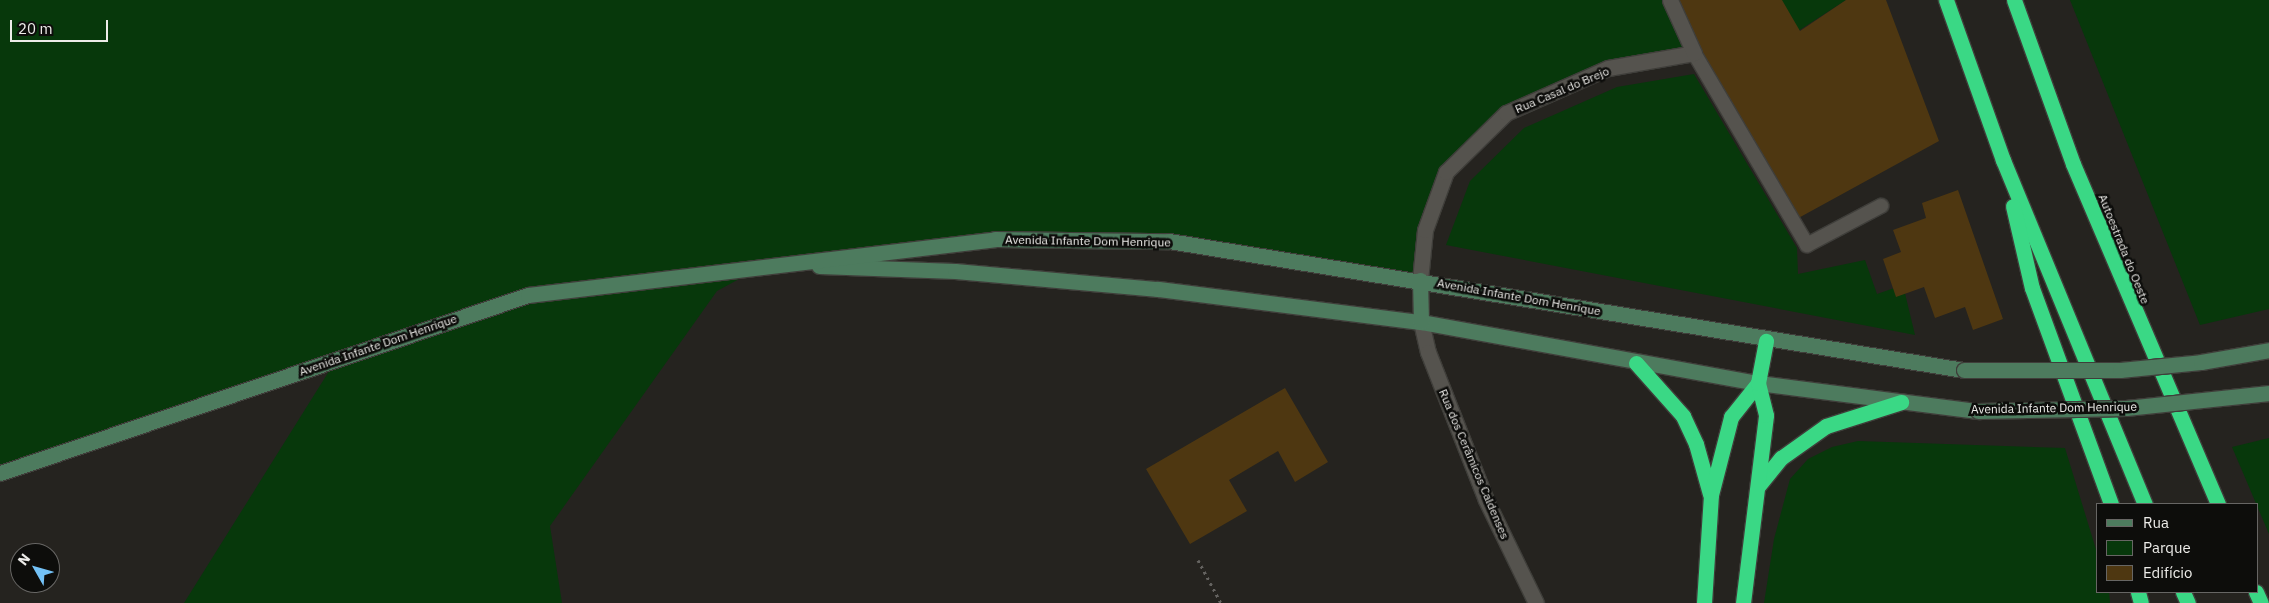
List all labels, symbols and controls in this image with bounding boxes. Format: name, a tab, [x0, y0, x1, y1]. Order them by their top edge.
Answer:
scale bar	[12, 10, 110, 42]
text: 20 m	[18, 19, 53, 38]
street label: Rua Casal do Brejo	[1513, 64, 1611, 116]
street label: Autoestrada do Oeste	[2095, 192, 2153, 306]
street label: Avenida Infante Dom Henrique	[1005, 232, 1171, 250]
street label: Avenida Infante Dom Henrique	[1436, 276, 1602, 318]
street label: Avenida Infante Dom Henrique	[297, 311, 459, 379]
street label: Rua dos Cerâmicos Caldenses	[1436, 387, 1512, 541]
street label: Avenida Infante Dom Henrique	[1971, 399, 2137, 417]
legend	[2096, 503, 2259, 593]
text: Rua	[2143, 513, 2169, 532]
text: Parque	[2143, 538, 2191, 557]
north arrow	[10, 543, 60, 593]
text: N	[14, 550, 34, 569]
text: Edifício	[2143, 563, 2192, 582]

